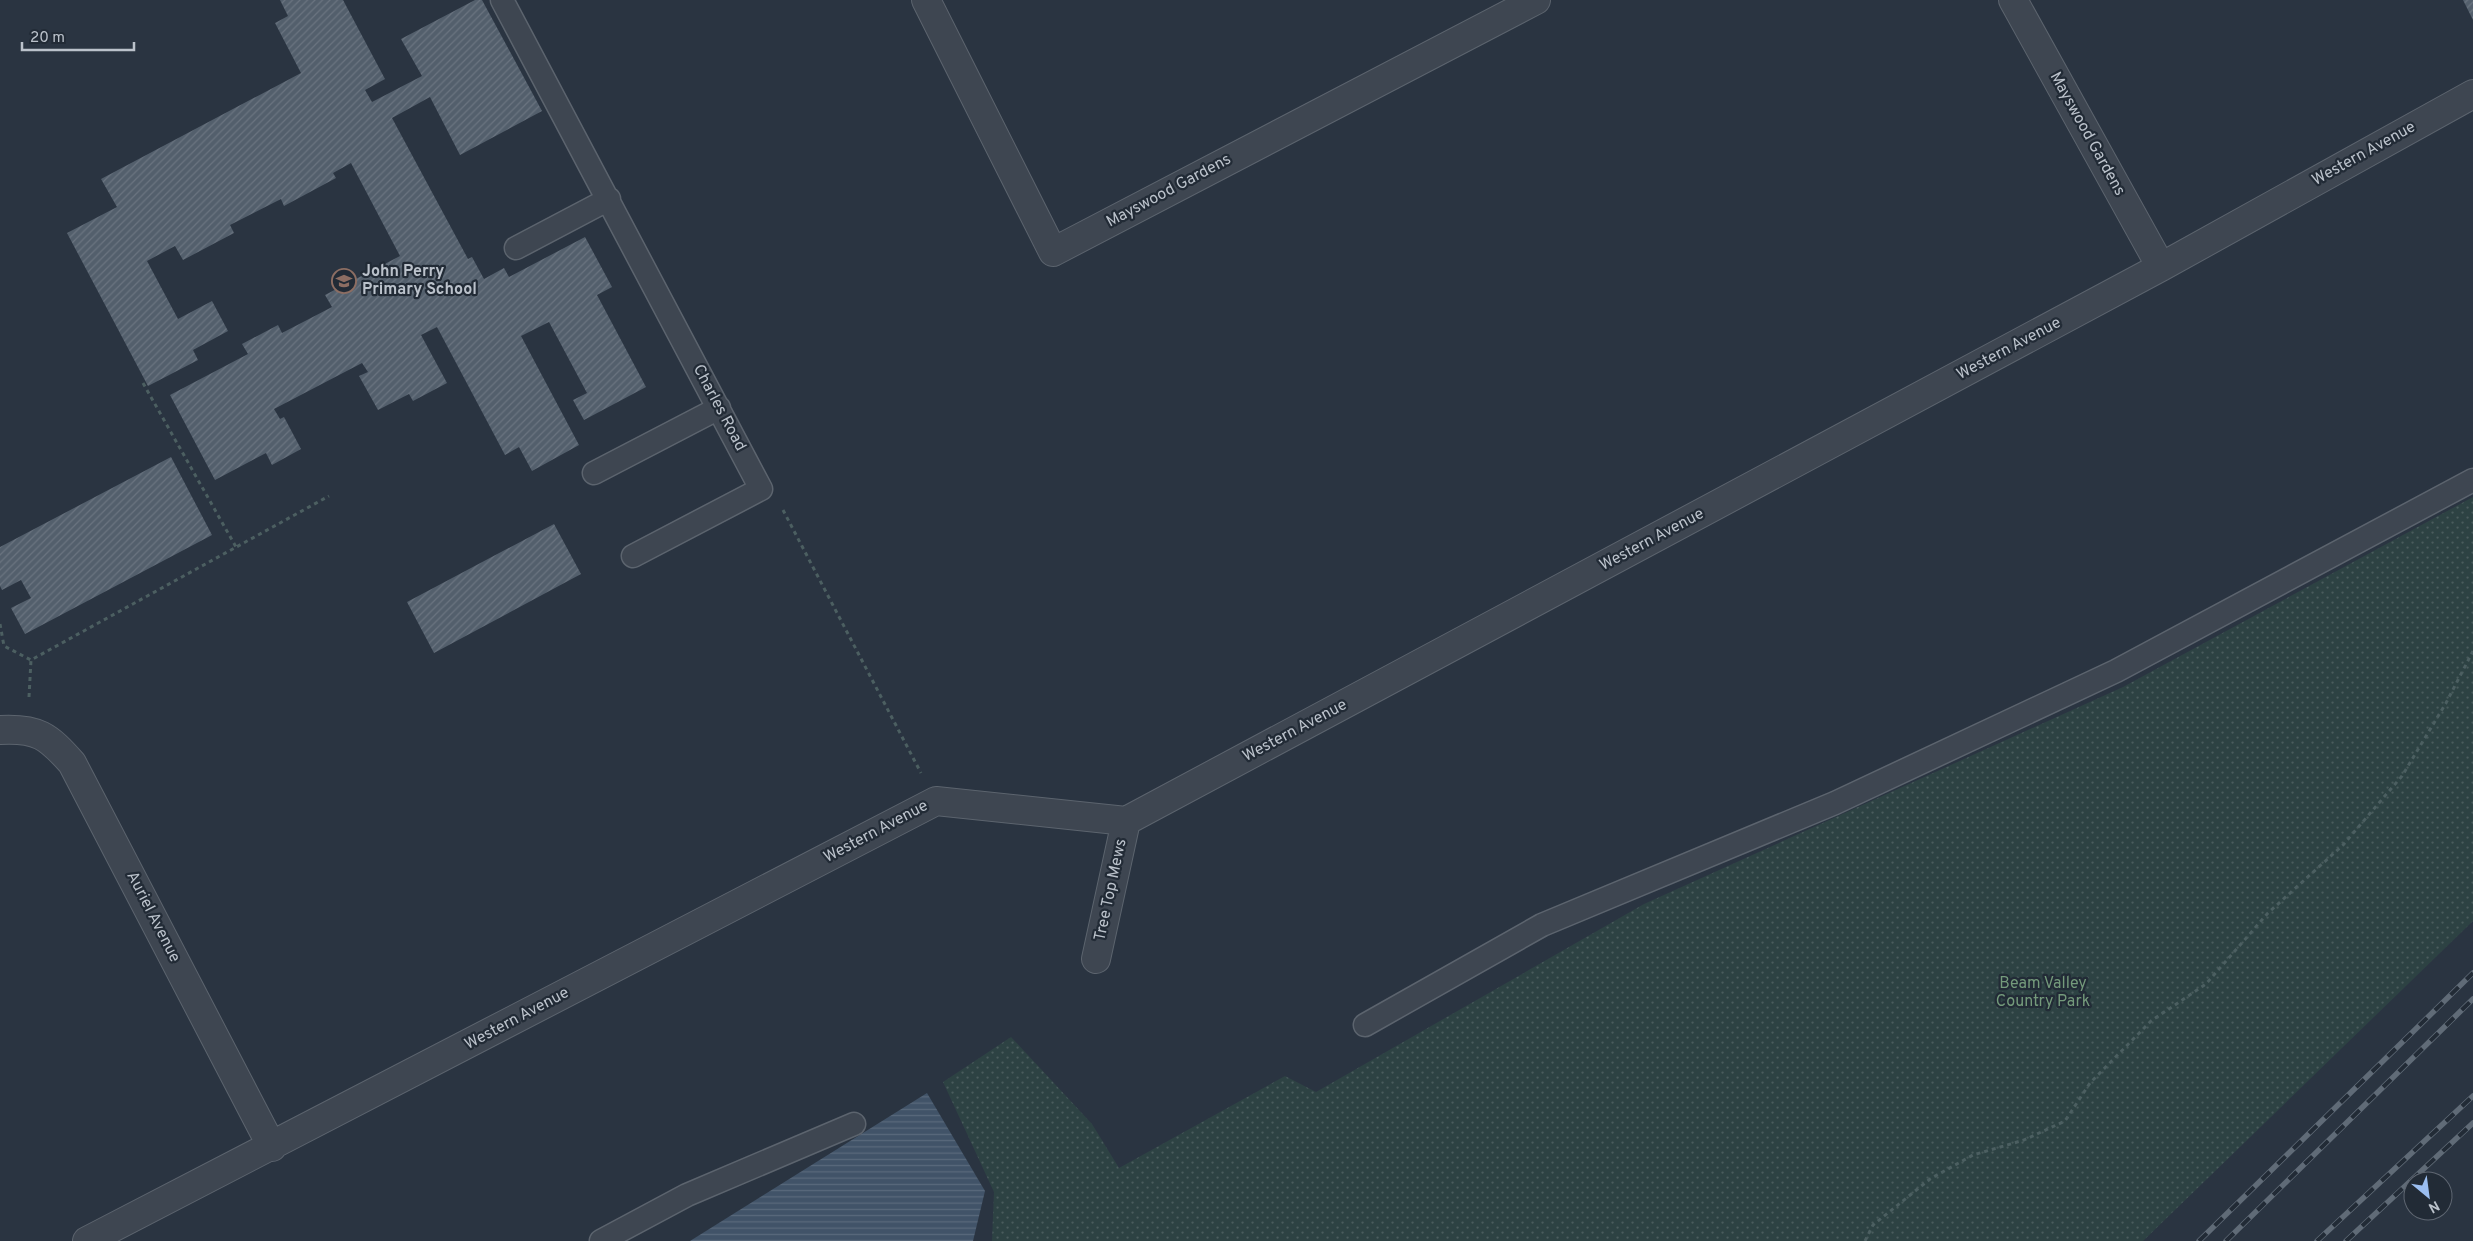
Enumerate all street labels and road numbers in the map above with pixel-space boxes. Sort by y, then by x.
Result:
street label: Mayswood Gardens [2045,69,2129,199]
street label: Western Avenue [2309,117,2419,191]
street label: Mayswood Gardens [1103,150,1235,232]
street label: Western Avenue [1953,313,2065,385]
street label: Charles Road [688,361,750,455]
street label: Western Avenue [1596,504,1708,576]
street label: Western Avenue [1239,695,1351,767]
street label: Western Avenue [820,796,932,868]
street label: Tree Top Mews [1090,837,1132,943]
street label: Auriel Avenue [121,868,185,966]
street label: Western Avenue [461,983,573,1055]

